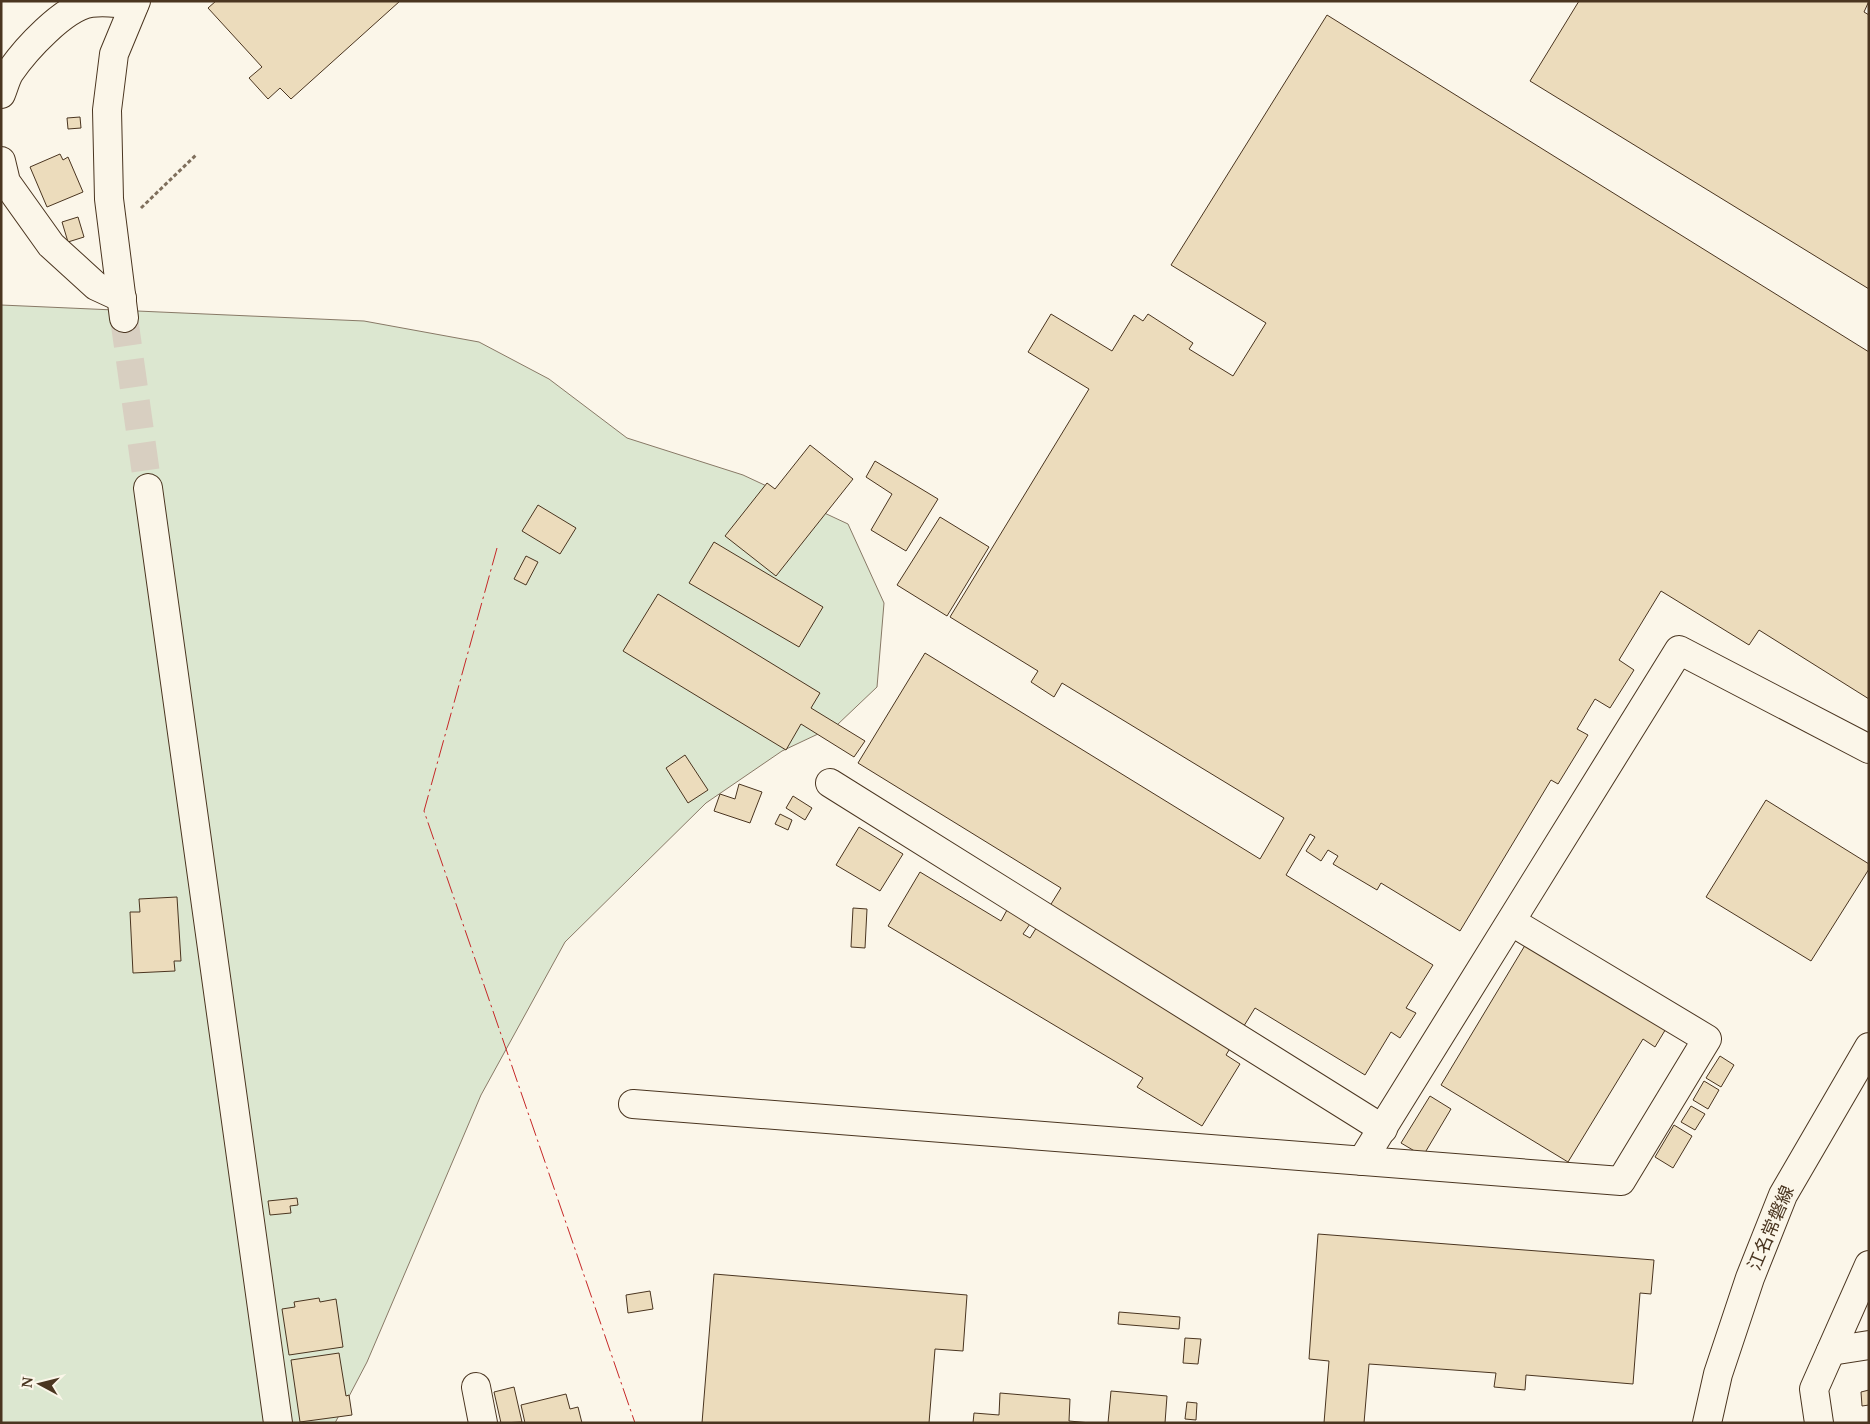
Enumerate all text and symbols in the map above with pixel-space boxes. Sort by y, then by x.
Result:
street label: 江名常磐線 [1741,1181,1799,1274]
north arrow [15,1359,65,1409]
text: N [16,1376,37,1389]

